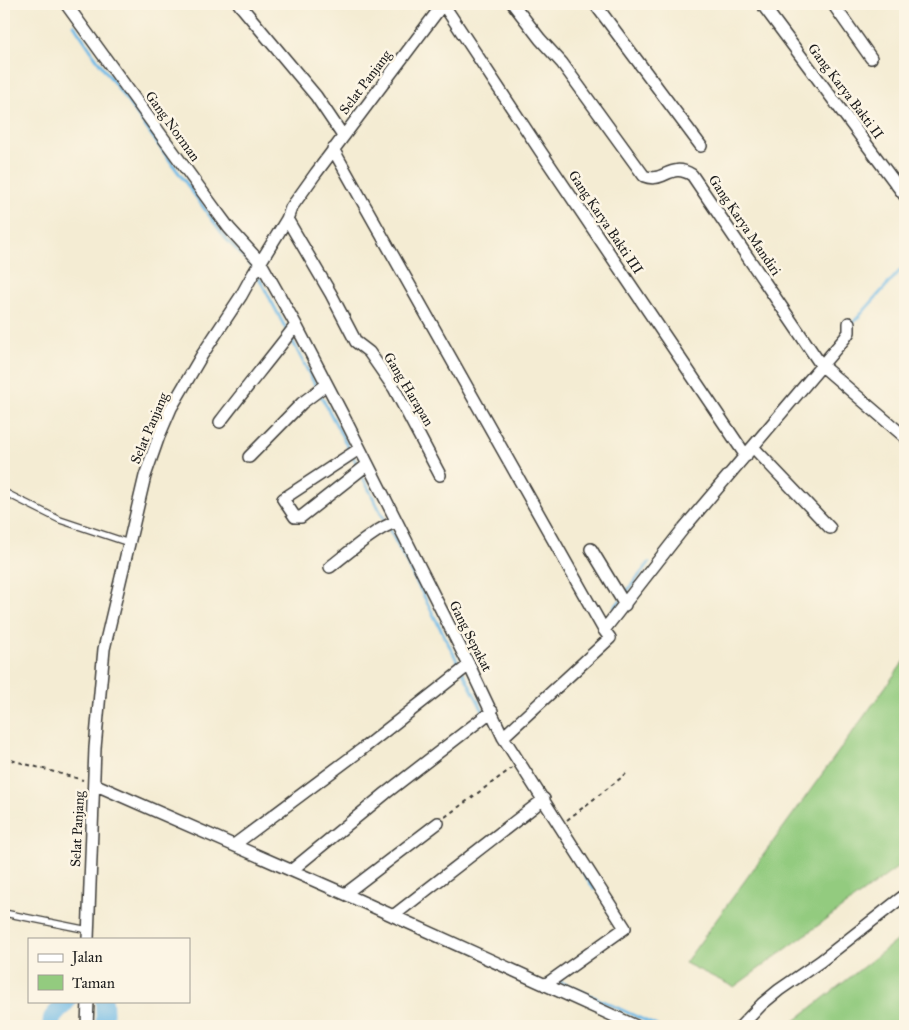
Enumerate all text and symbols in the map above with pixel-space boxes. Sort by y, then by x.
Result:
street label: Gang Karya Bakti II [804,40,887,142]
street label: Selat Panjang [336,46,395,118]
street label: Gang Norman [141,88,204,165]
street label: Gang Karya Bakti III [565,167,647,277]
street label: Gang Karya Mandiri [705,172,785,279]
street label: Gang Harapan [380,349,437,430]
street label: Selat Panjang [127,389,172,467]
street label: Gang Sepakat [445,598,496,675]
street label: Selat Panjang [67,790,88,868]
legend [28,938,190,1002]
text: Jalan [70,948,103,967]
text: Taman [72,974,115,992]

